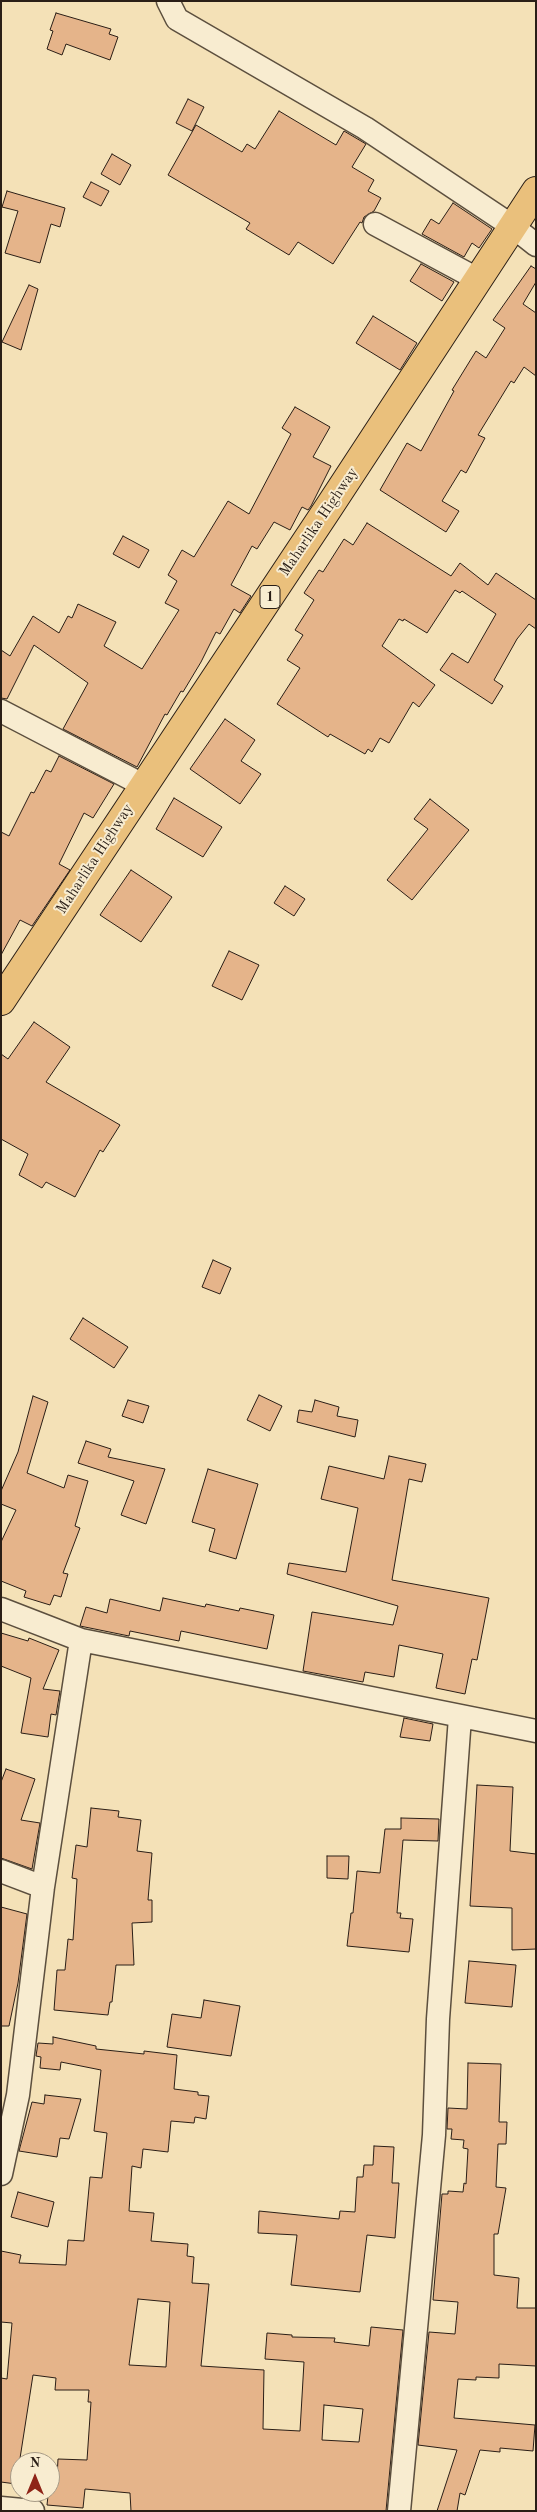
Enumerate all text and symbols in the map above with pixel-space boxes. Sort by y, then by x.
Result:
street label: Maharlika Highway [276,464,362,580]
road number: 1 [260,586,280,608]
street label: Maharlika Highway [53,801,137,917]
north arrow [10,2452,60,2502]
text: N [30,2456,40,2470]

